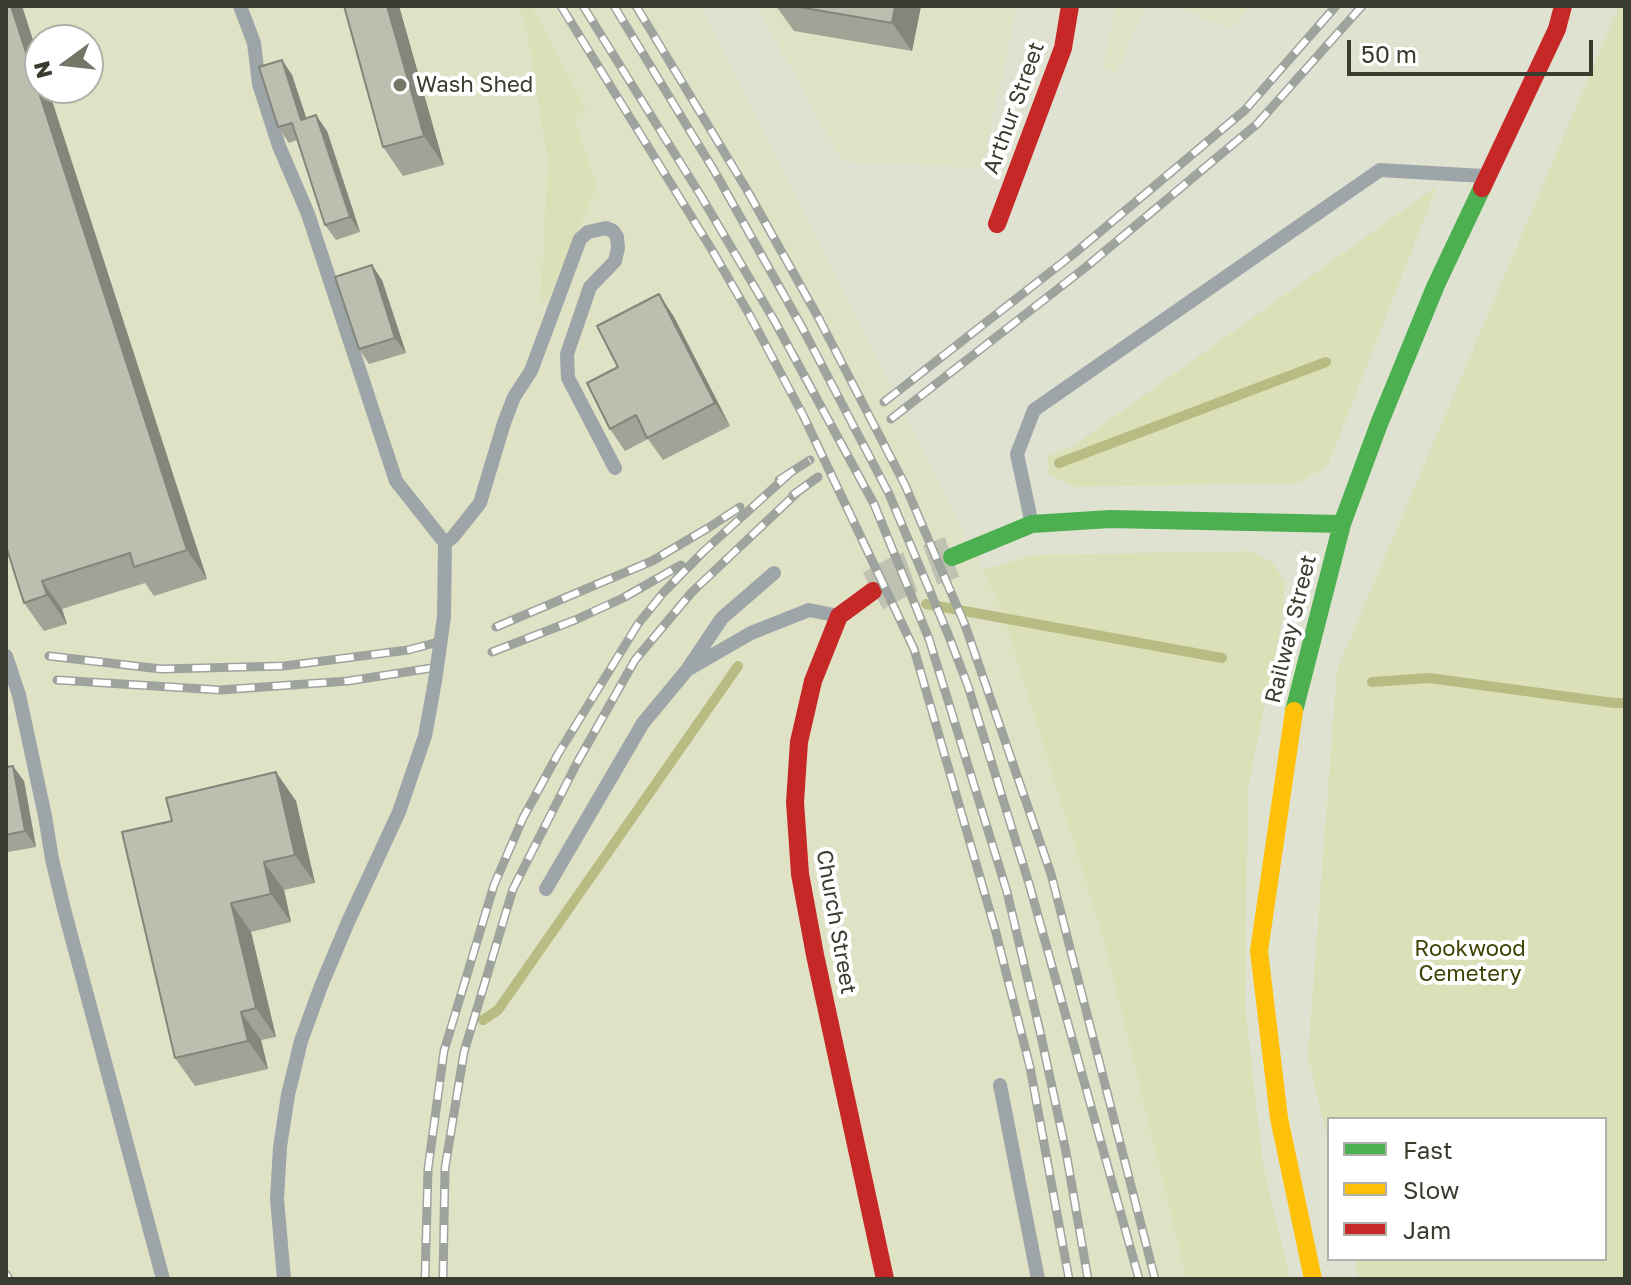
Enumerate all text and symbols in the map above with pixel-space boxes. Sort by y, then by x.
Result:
north arrow [24,24,104,104]
scale bar [1351,24,1597,74]
street label: Arthur Street [978,38,1050,178]
text: 50 m [1361,39,1417,68]
text: N [27,58,57,81]
place label: Wash Shed [416,72,533,98]
marker: Wash Shed [391,76,409,94]
street label: Railway Street [1260,552,1322,706]
street label: Church Street [810,848,862,996]
park label: Rookwood Cemetery [1414,936,1526,988]
legend [1327,1117,1607,1261]
text: Fast [1403,1135,1453,1164]
text: Slow [1403,1175,1459,1204]
text: Jam [1403,1215,1451,1244]

